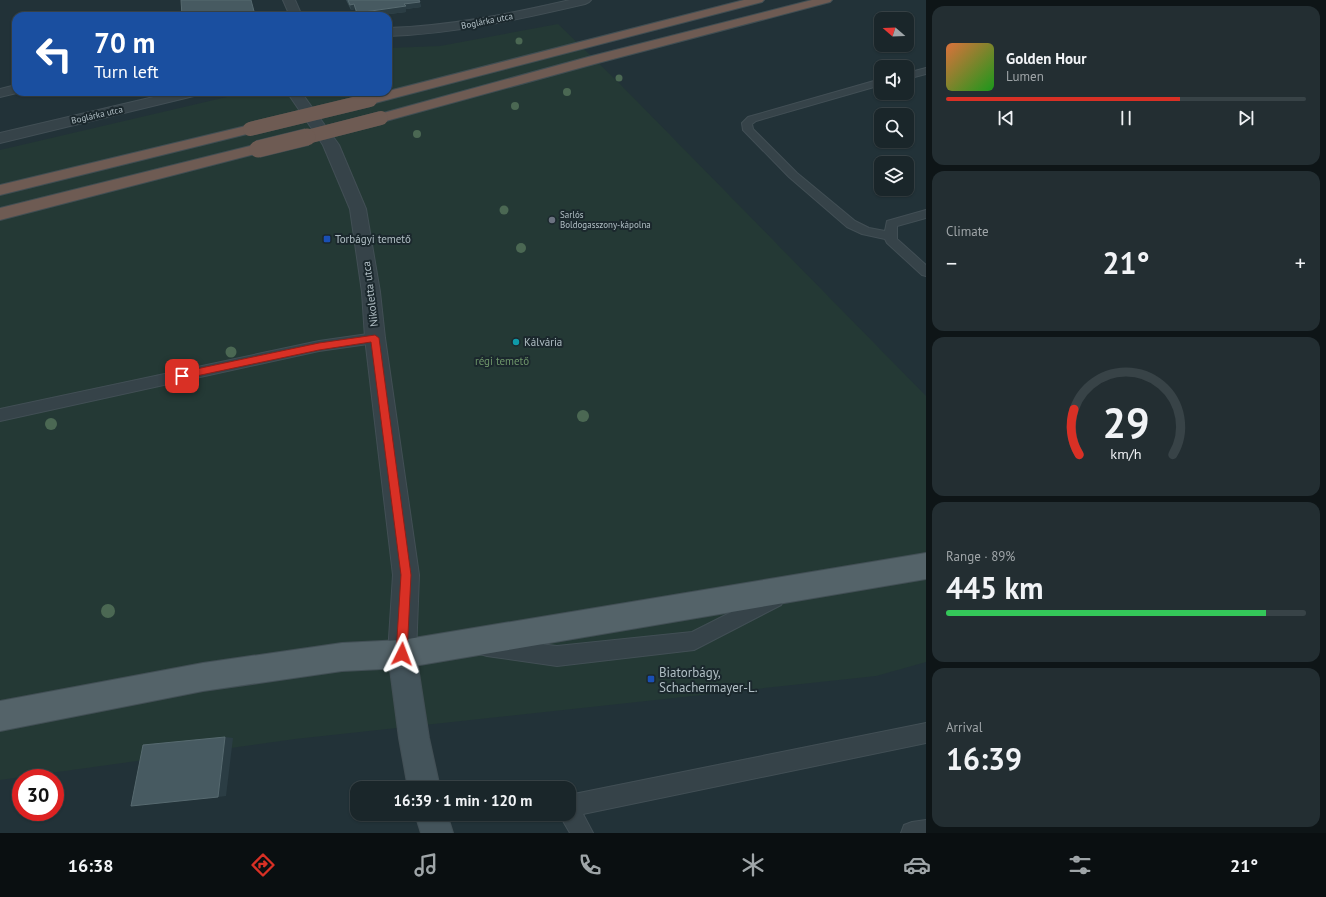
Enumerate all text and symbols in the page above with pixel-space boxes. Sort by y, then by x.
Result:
street label: Boglárka utca [460,10,514,31]
north arrow [874,12,914,52]
map controls [874,12,914,196]
text: 70 m [94,24,155,61]
icon: left [28,28,80,80]
text: Golden Hour [1006,49,1086,68]
text: Turn left [94,60,159,83]
button: sound [874,60,914,100]
text: Lumen [1006,68,1044,85]
street label: Boglárka utca [70,103,124,126]
icon: previous [995,107,1017,129]
icon: pause [1115,107,1137,129]
icon: next [1235,107,1257,129]
button: search [874,108,914,148]
button: layers [874,156,914,196]
place label: Sarlós Boldogasszony-kápolna [560,209,651,230]
marker: Sarlós Boldogasszony-kápolna [547,215,557,225]
text: Climate [946,223,989,240]
place label: Torbágyi temető [335,232,411,246]
marker: Torbágyi temető [322,234,332,244]
text: 21° [1102,243,1150,282]
text: − [946,249,957,277]
text: + [1295,249,1306,277]
street label: Nikoletta utca [359,260,381,328]
place label: Kálvária [524,335,562,349]
marker: Kálvária [511,337,521,347]
park label: régi temető [475,354,529,368]
pin [165,359,199,393]
icon: arrive [171,365,193,387]
text: 29 [1102,395,1150,448]
text: km/h [1110,443,1142,462]
text: Range · 89% [946,548,1015,565]
text: 445 km [946,568,1044,607]
position arrow [381,633,423,675]
place label: Biatorbágy, Schachermayer-L. [659,664,758,696]
marker: Biatorbágy, Schachermayer-L. [646,674,656,684]
text: Arrival [946,719,982,736]
text: 16:39 [946,739,1022,778]
speed limit sign: 30 [12,769,64,821]
text: 16:39 · 1 min · 120 m [394,791,532,810]
icon: directions [249,851,277,879]
icon: music [412,851,440,879]
icon: phone [576,851,604,879]
icon: climate [739,851,767,879]
icon: car [903,851,931,879]
icon: filters [1066,851,1094,879]
text: 16:38 [68,854,113,877]
text: 21° [1230,854,1258,877]

